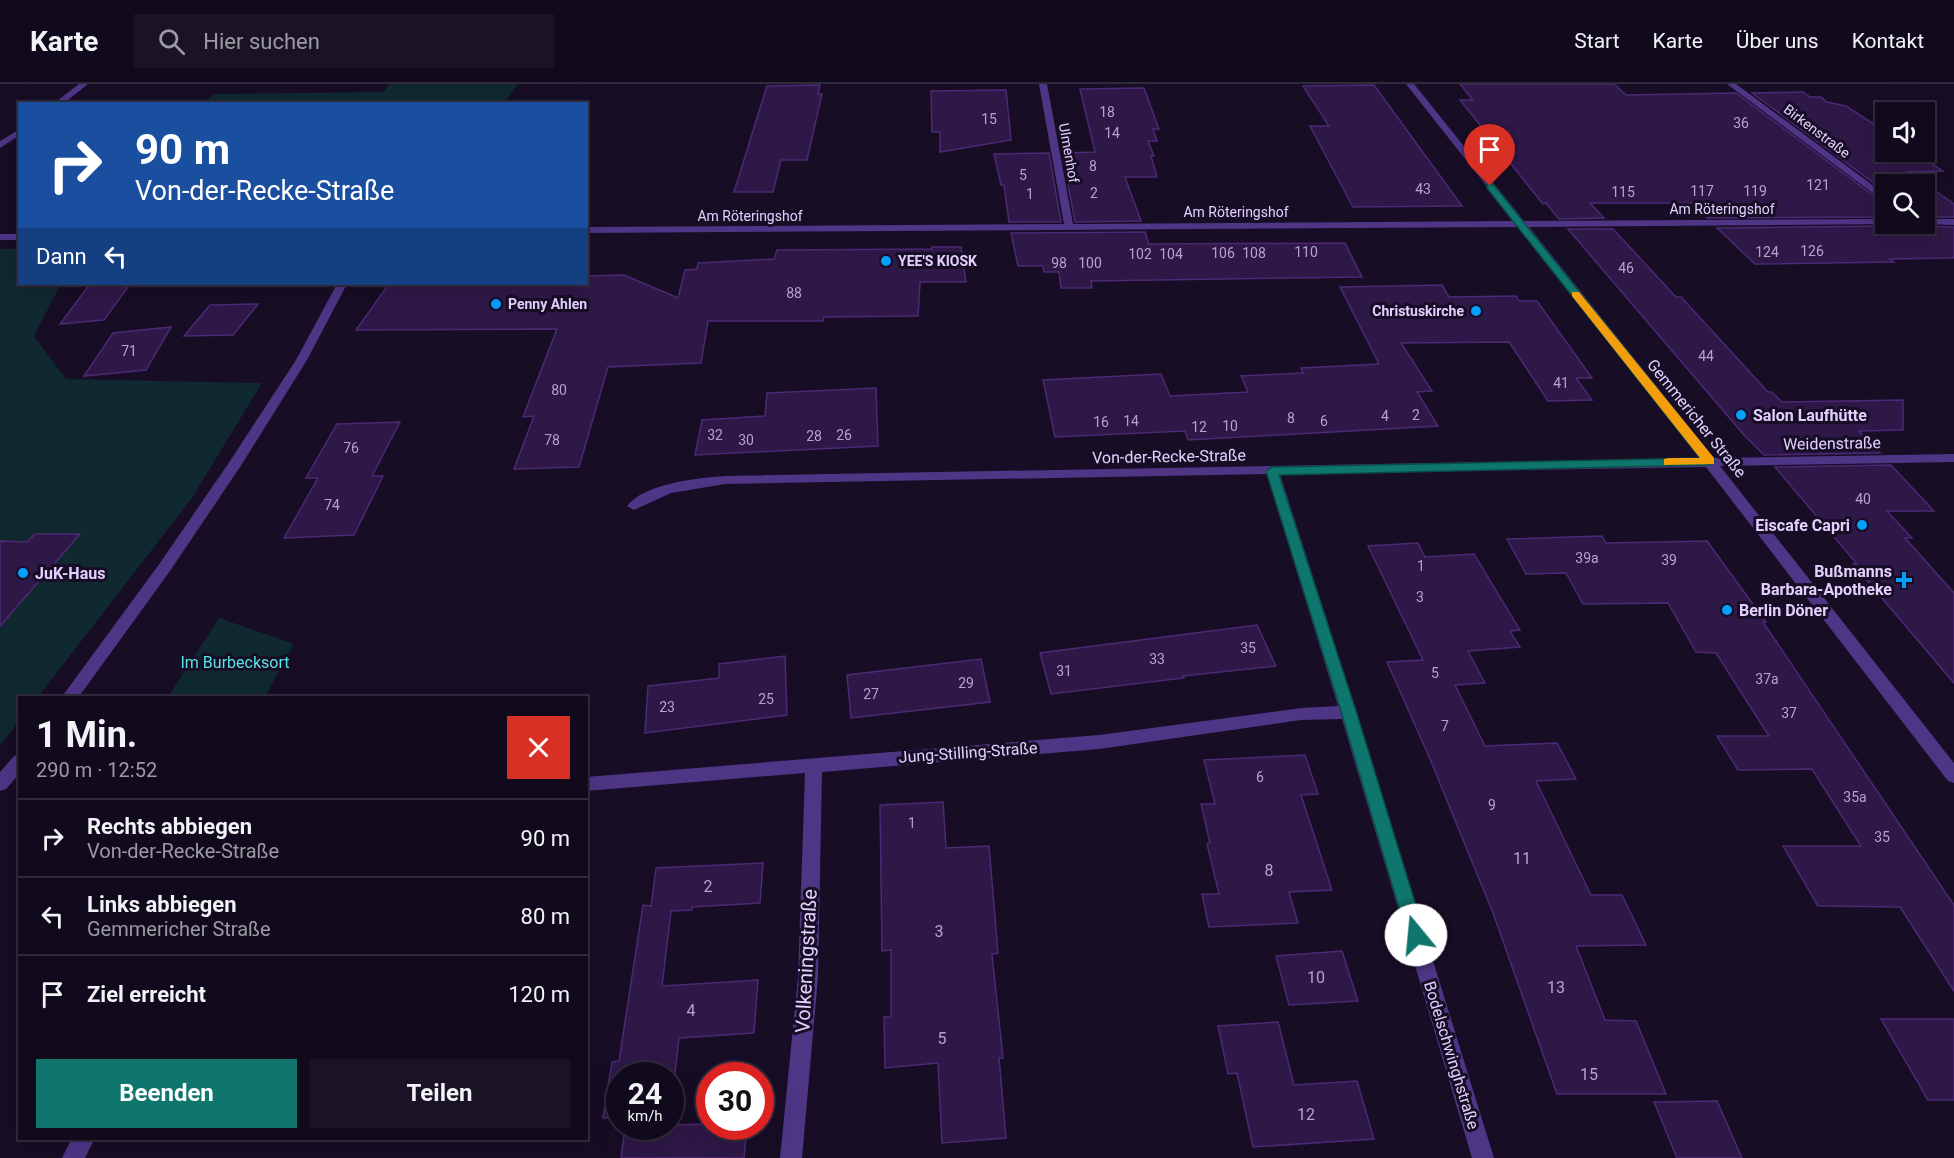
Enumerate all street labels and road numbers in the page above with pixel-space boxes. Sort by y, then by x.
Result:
street label: Birkenstraße [1781,101,1853,161]
street label: Ulmenhof [1056,122,1082,184]
street label: Am Röteringshof [1669,201,1775,217]
street label: Am Röteringshof [1183,204,1289,220]
street label: Am Röteringshof [697,208,803,224]
street label: Gemmericher Straße [1643,355,1750,481]
street label: Weidenstraße [1783,433,1881,454]
street label: Von-der-Recke-Straße [1092,446,1246,467]
street label: Jung-Stilling-Straße [898,738,1038,767]
street label: Volkeningstraße [790,889,822,1033]
street label: Bodelschwinghstraße [1420,979,1483,1131]

